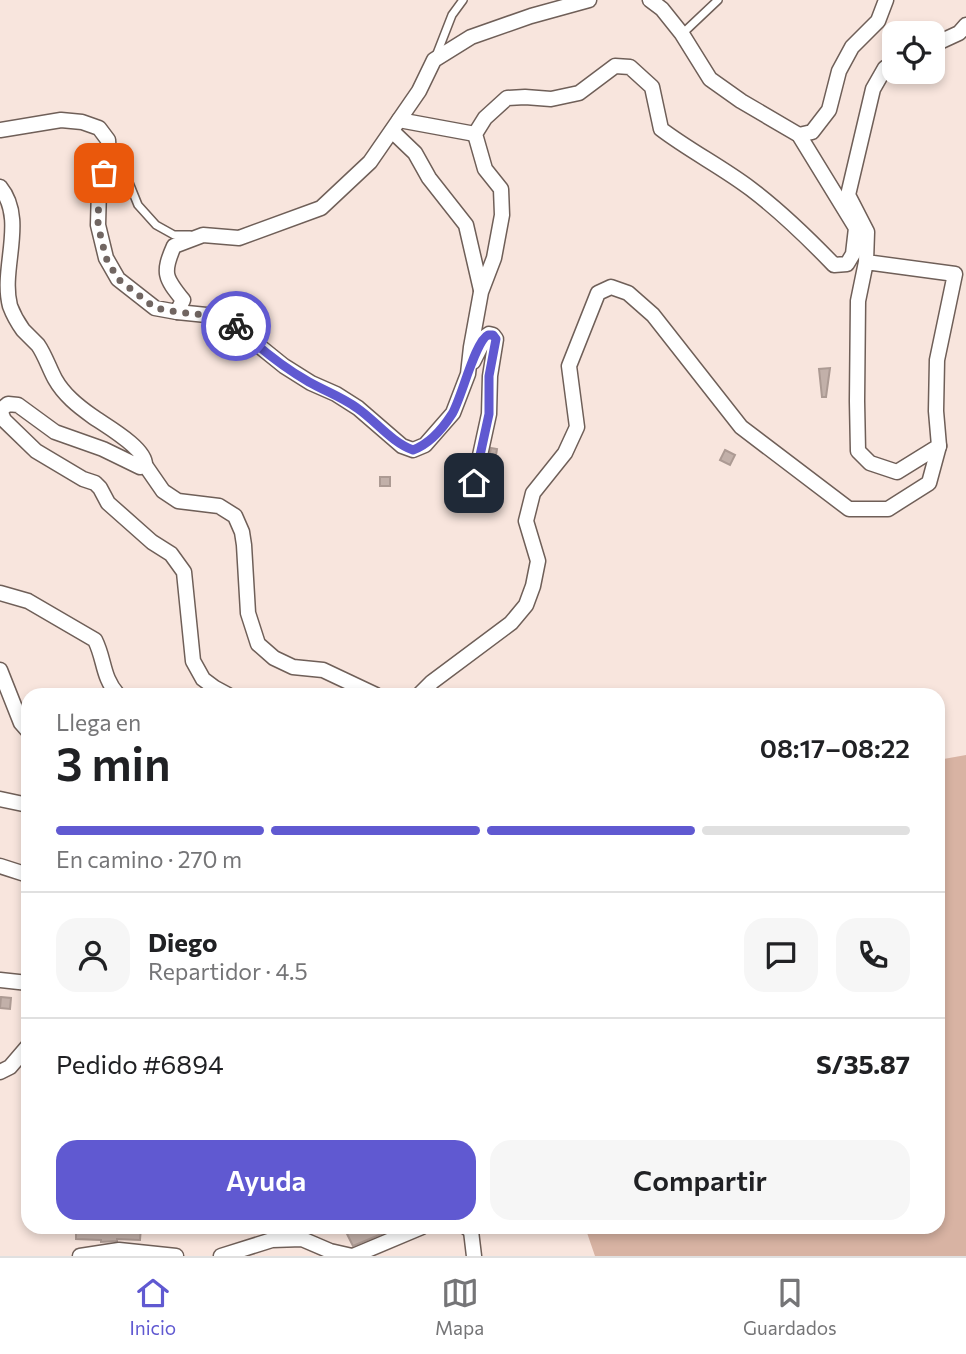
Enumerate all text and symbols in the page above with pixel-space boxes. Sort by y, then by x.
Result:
map controls [882,21,945,84]
button: locate [882,21,945,84]
pin [74,143,134,203]
icon: bag [85,154,123,192]
courier [201,291,271,361]
icon: bike [217,307,255,345]
pin [444,453,504,513]
icon: home [455,464,493,502]
text: Llega en [56,708,141,736]
text: 08:17–08:22 [760,732,910,763]
text: 3 min [56,734,171,790]
text: En camino · 270 m [56,845,242,873]
button: person [56,918,130,992]
button: chat [744,918,818,992]
button: phone [836,918,910,992]
text: Diego [148,926,218,957]
text: Repartidor · 4.5 [148,957,308,985]
text: Pedido #6894 [56,1048,224,1079]
text: S/35.87 [816,1048,910,1079]
button: Ayuda [56,1140,476,1220]
button: Compartir [490,1140,910,1220]
tab: Inicio [129,1274,176,1339]
tab: Mapa [435,1274,484,1339]
tab: Guardados [743,1274,837,1339]

